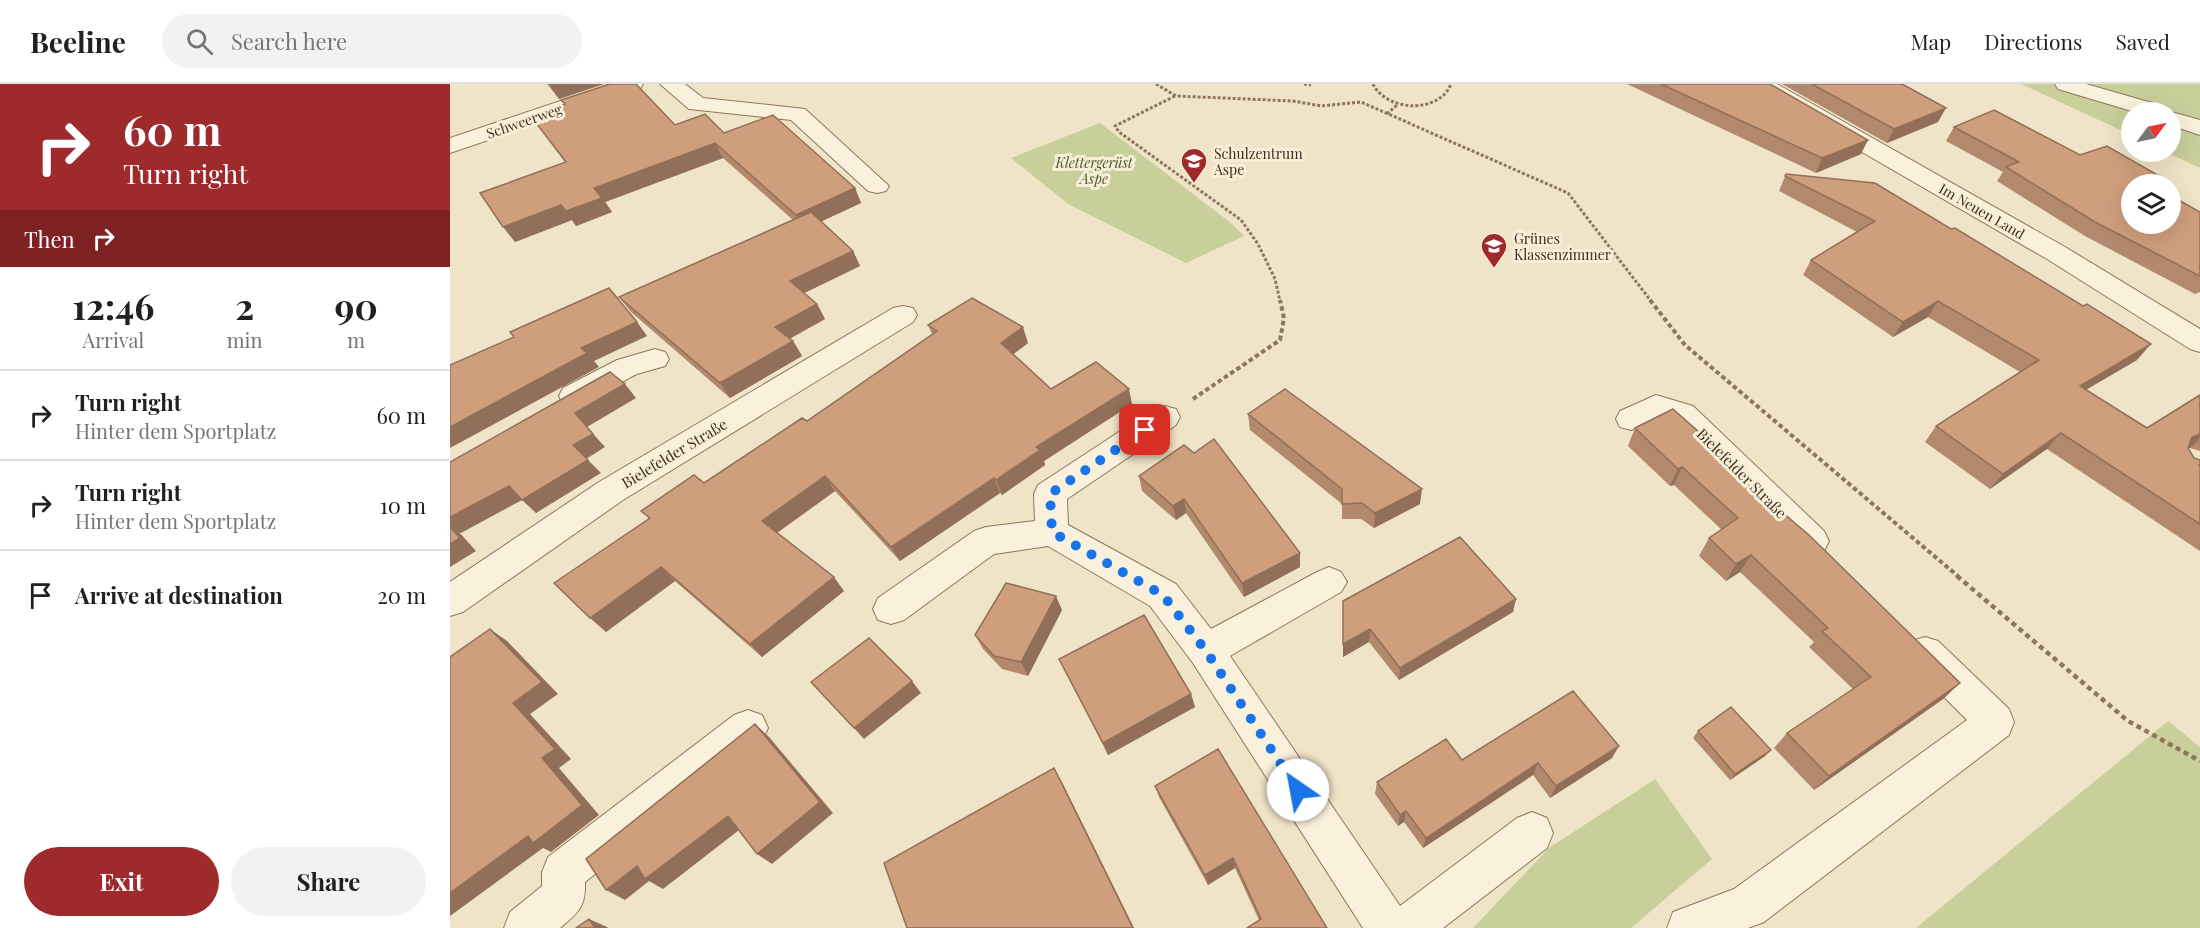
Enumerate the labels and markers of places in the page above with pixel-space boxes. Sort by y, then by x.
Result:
place label: Schulzentrum Aspe [1213,144,1303,179]
school or university icon: Schulzentrum Aspe [1179,146,1209,184]
place label: Grünes Klassenzimmer [1514,229,1612,264]
school or university icon: Grünes Klassenzimmer [1479,231,1509,269]
pin [1119,404,1170,455]

